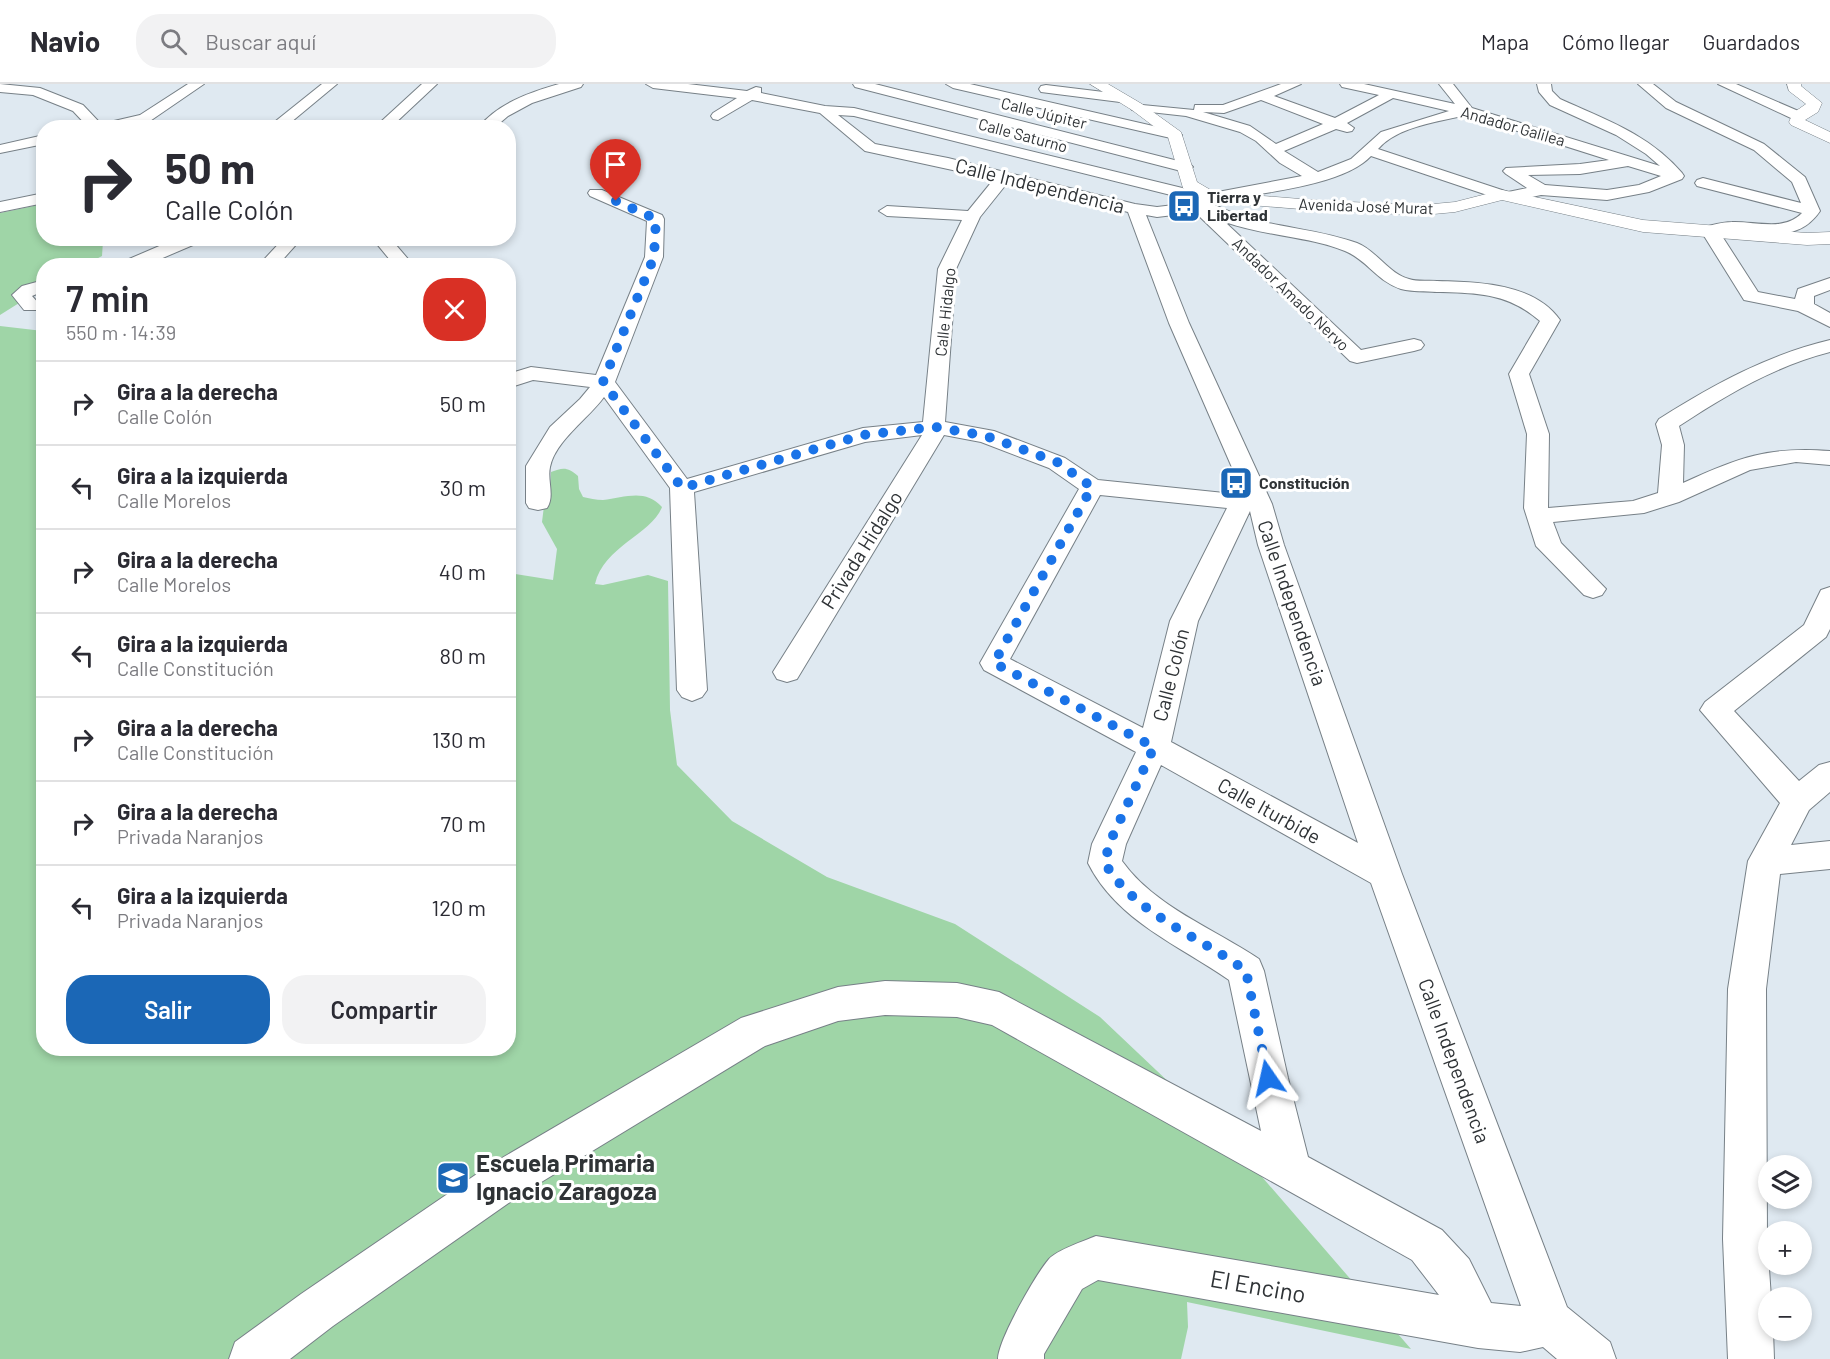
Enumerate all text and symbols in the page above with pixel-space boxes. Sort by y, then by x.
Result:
search box [136,14,556,68]
text: Navio [30,24,100,58]
icon: search [157,25,190,58]
text: Buscar aquí [205,28,316,54]
text: Mapa [1481,29,1529,54]
text: Cómo llegar [1562,29,1669,54]
text: Guardados [1702,29,1800,54]
street label: Calle Júpiter [999,93,1089,132]
street label: Andador Galilea [1459,102,1567,149]
street label: Calle Saturno [976,113,1070,156]
pin [590,139,641,201]
text: 50 m [165,142,255,192]
icon: right [66,144,144,222]
icon: arrive [599,148,632,181]
street label: Calle Independencia [953,152,1127,218]
place label: Tierra y Libertad [1207,187,1268,224]
bus stop icon: Tierra y Libertad [1166,188,1202,224]
text: Calle Colón [165,193,294,225]
street label: Avenida José Murat [1298,194,1434,217]
street label: Andador Amado Nervo [1229,233,1354,354]
street label: Calle Hidalgo [930,267,959,357]
text: 7 min [66,276,149,319]
button: close [423,278,486,341]
text: 550 m · 14:39 [66,320,176,344]
text: Gira a la derecha [117,378,278,404]
icon: right [66,387,99,420]
text: 50 m [440,390,486,416]
text: Calle Colón [117,404,212,428]
text: Gira a la izquierda [117,462,288,488]
bus stop icon: Constitución [1218,465,1254,501]
icon: left [66,471,99,504]
place label: Constitución [1259,473,1350,492]
text: 30 m [440,474,486,500]
street label: Privada Hidalgo [815,486,907,613]
text: Calle Morelos [117,488,231,512]
street label: Calle Independencia [1253,517,1333,689]
text: Gira a la derecha [117,546,278,572]
icon: right [66,555,99,588]
text: 40 m [439,558,486,584]
text: Calle Morelos [117,572,231,596]
street label: Calle Colón [1147,626,1193,724]
text: Gira a la izquierda [117,630,288,656]
icon: left [66,639,99,672]
text: 80 m [440,642,486,668]
text: Calle Constitución [117,656,274,680]
text: Gira a la derecha [117,714,278,740]
icon: right [66,723,99,756]
text: 130 m [432,726,486,752]
text: Calle Constitución [117,740,274,764]
street label: Calle Iturbide [1214,772,1325,848]
text: Gira a la derecha [117,798,278,824]
icon: right [66,807,99,840]
text: 70 m [441,810,486,836]
text: Privada Naranjos [117,824,263,848]
text: Gira a la izquierda [117,882,288,908]
icon: left [66,891,99,924]
text: 120 m [431,894,486,920]
text: Privada Naranjos [117,908,263,932]
button: Salir [66,975,270,1044]
button: Compartir [282,975,486,1044]
street label: Calle Independencia [1414,975,1496,1146]
position arrow [1236,1046,1300,1110]
place label: Escuela Primaria Ignacio Zaragoza [476,1148,657,1205]
map controls [1758,1155,1812,1341]
button: layers [1758,1155,1812,1209]
school or university icon: Escuela Primaria Ignacio Zaragoza [435,1160,471,1196]
button: + [1758,1221,1812,1275]
street label: El Encino [1208,1263,1308,1308]
button: − [1758,1287,1812,1341]

